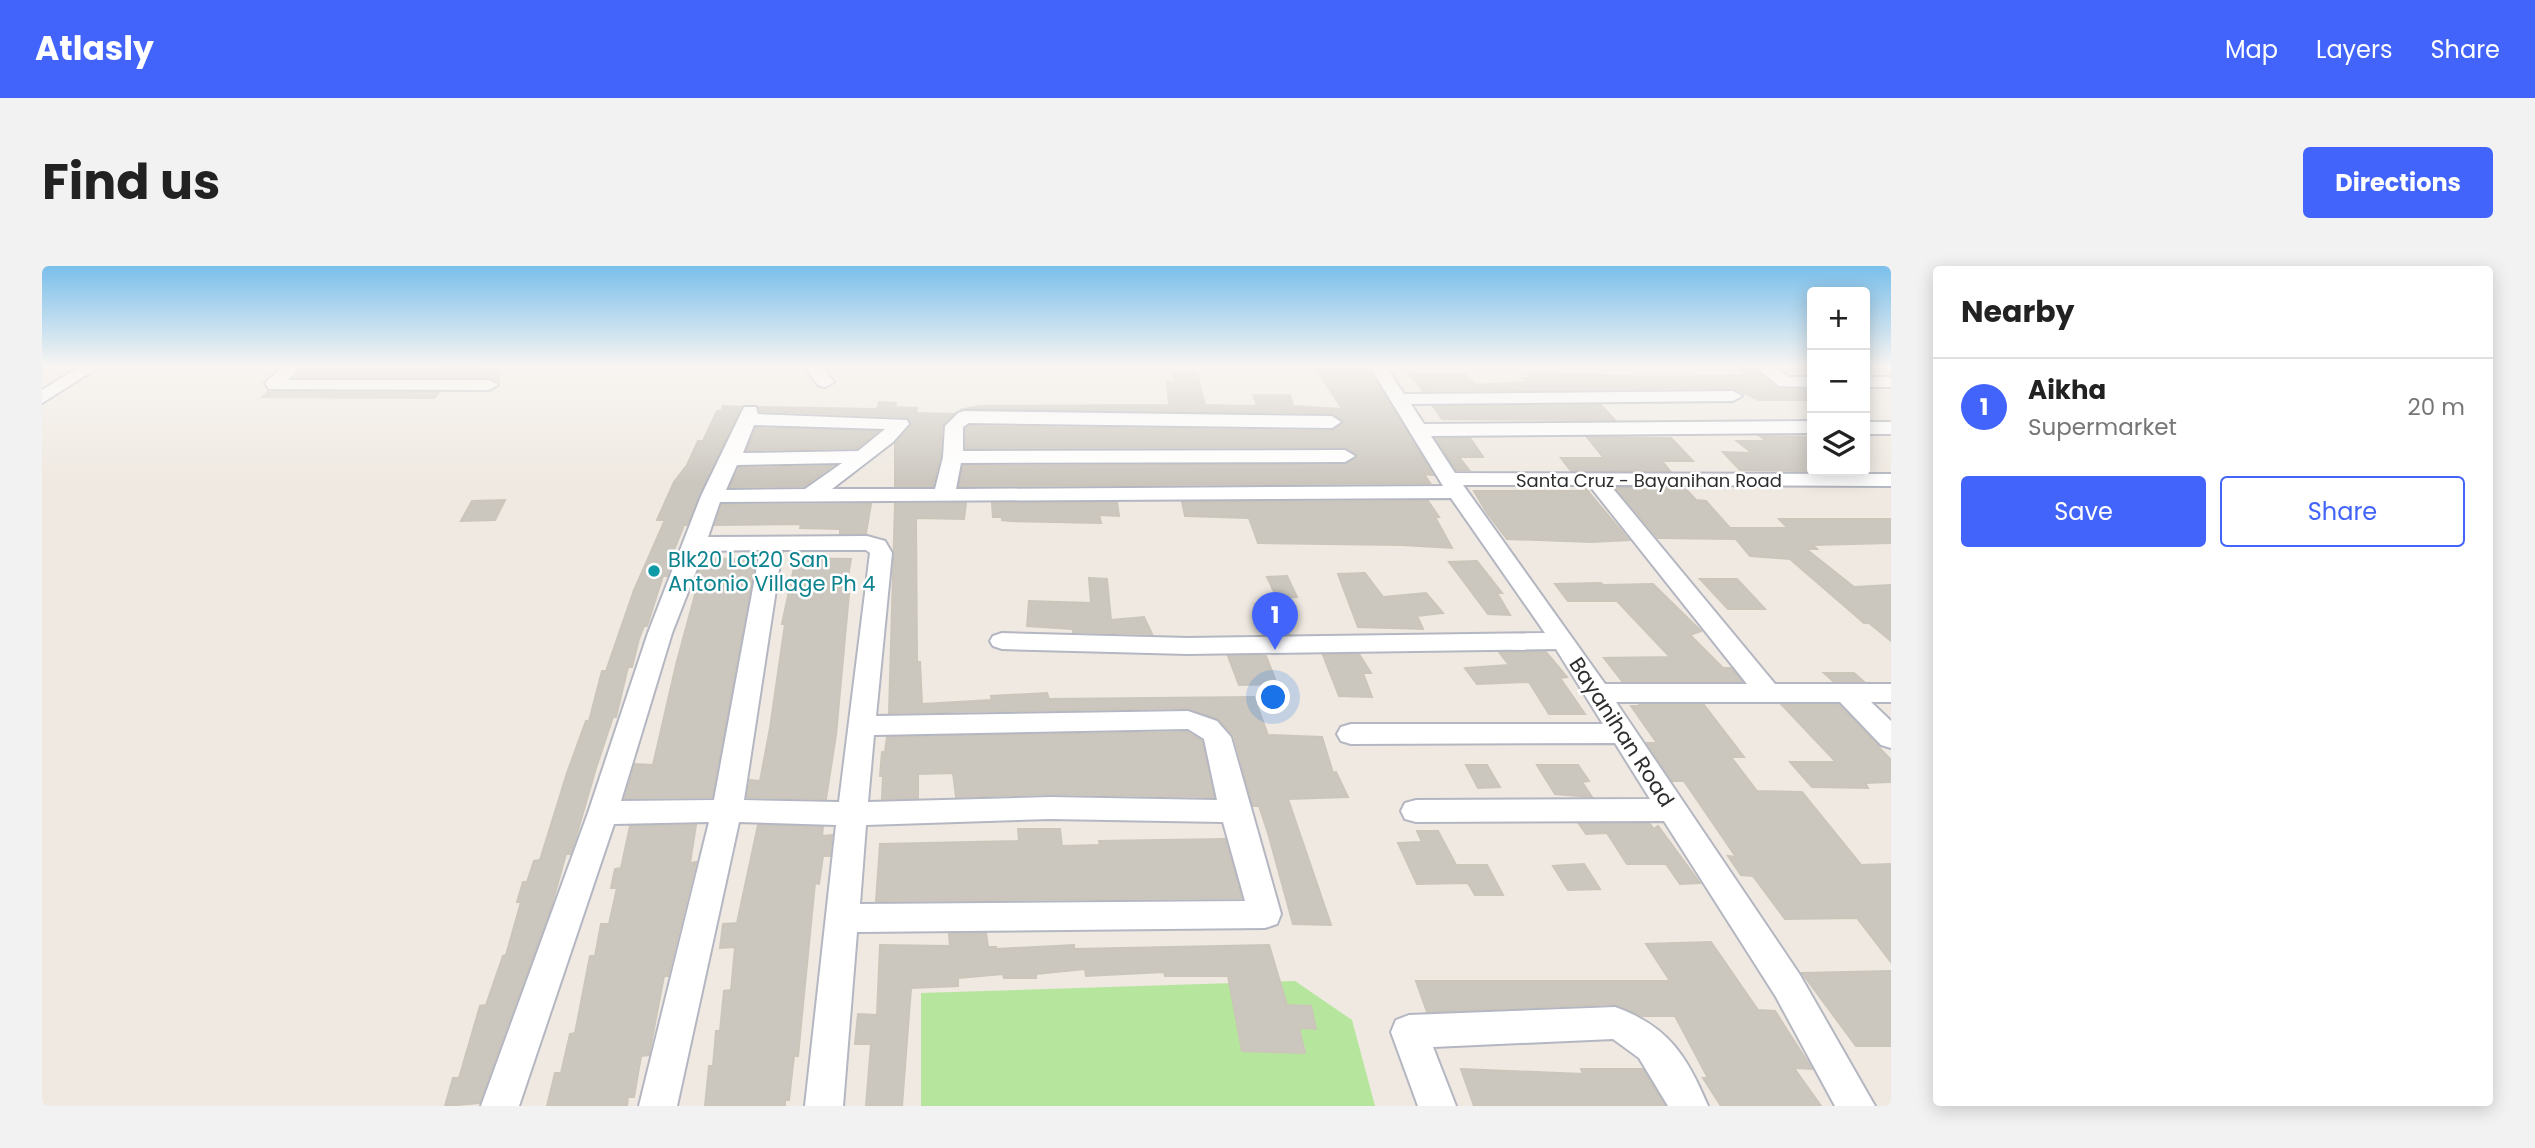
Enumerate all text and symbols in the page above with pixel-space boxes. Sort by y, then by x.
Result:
text: Atlasly [35,25,154,72]
text: Map [2225,33,2278,66]
text: Layers [2316,33,2392,66]
text: Share [2430,33,2500,66]
button: Directions [2303,147,2493,218]
text: Find us [42,148,220,216]
map controls [1807,287,1870,476]
button: + [1807,287,1870,350]
text: Nearby [1961,290,2075,333]
button: − [1807,350,1870,413]
text: Aikha [2028,372,2106,408]
text: 1 [1980,391,1988,423]
text: 20 m [2407,391,2465,423]
text: Supermarket [2028,411,2177,443]
button: layers [1807,413,1870,476]
street label: Santa Cruz - Bayanihan Road [1516,468,1782,493]
button: Save [1961,476,2206,547]
button: Share [2220,476,2465,547]
place label: Blk20 Lot20 San Antonio Village Ph 4 [668,545,875,598]
marker: Blk20 Lot20 San Antonio Village Ph 4 [646,563,662,579]
pin: 1 [1252,592,1298,650]
street label: Bayanihan Road [1563,652,1681,812]
your location [1256,680,1290,714]

